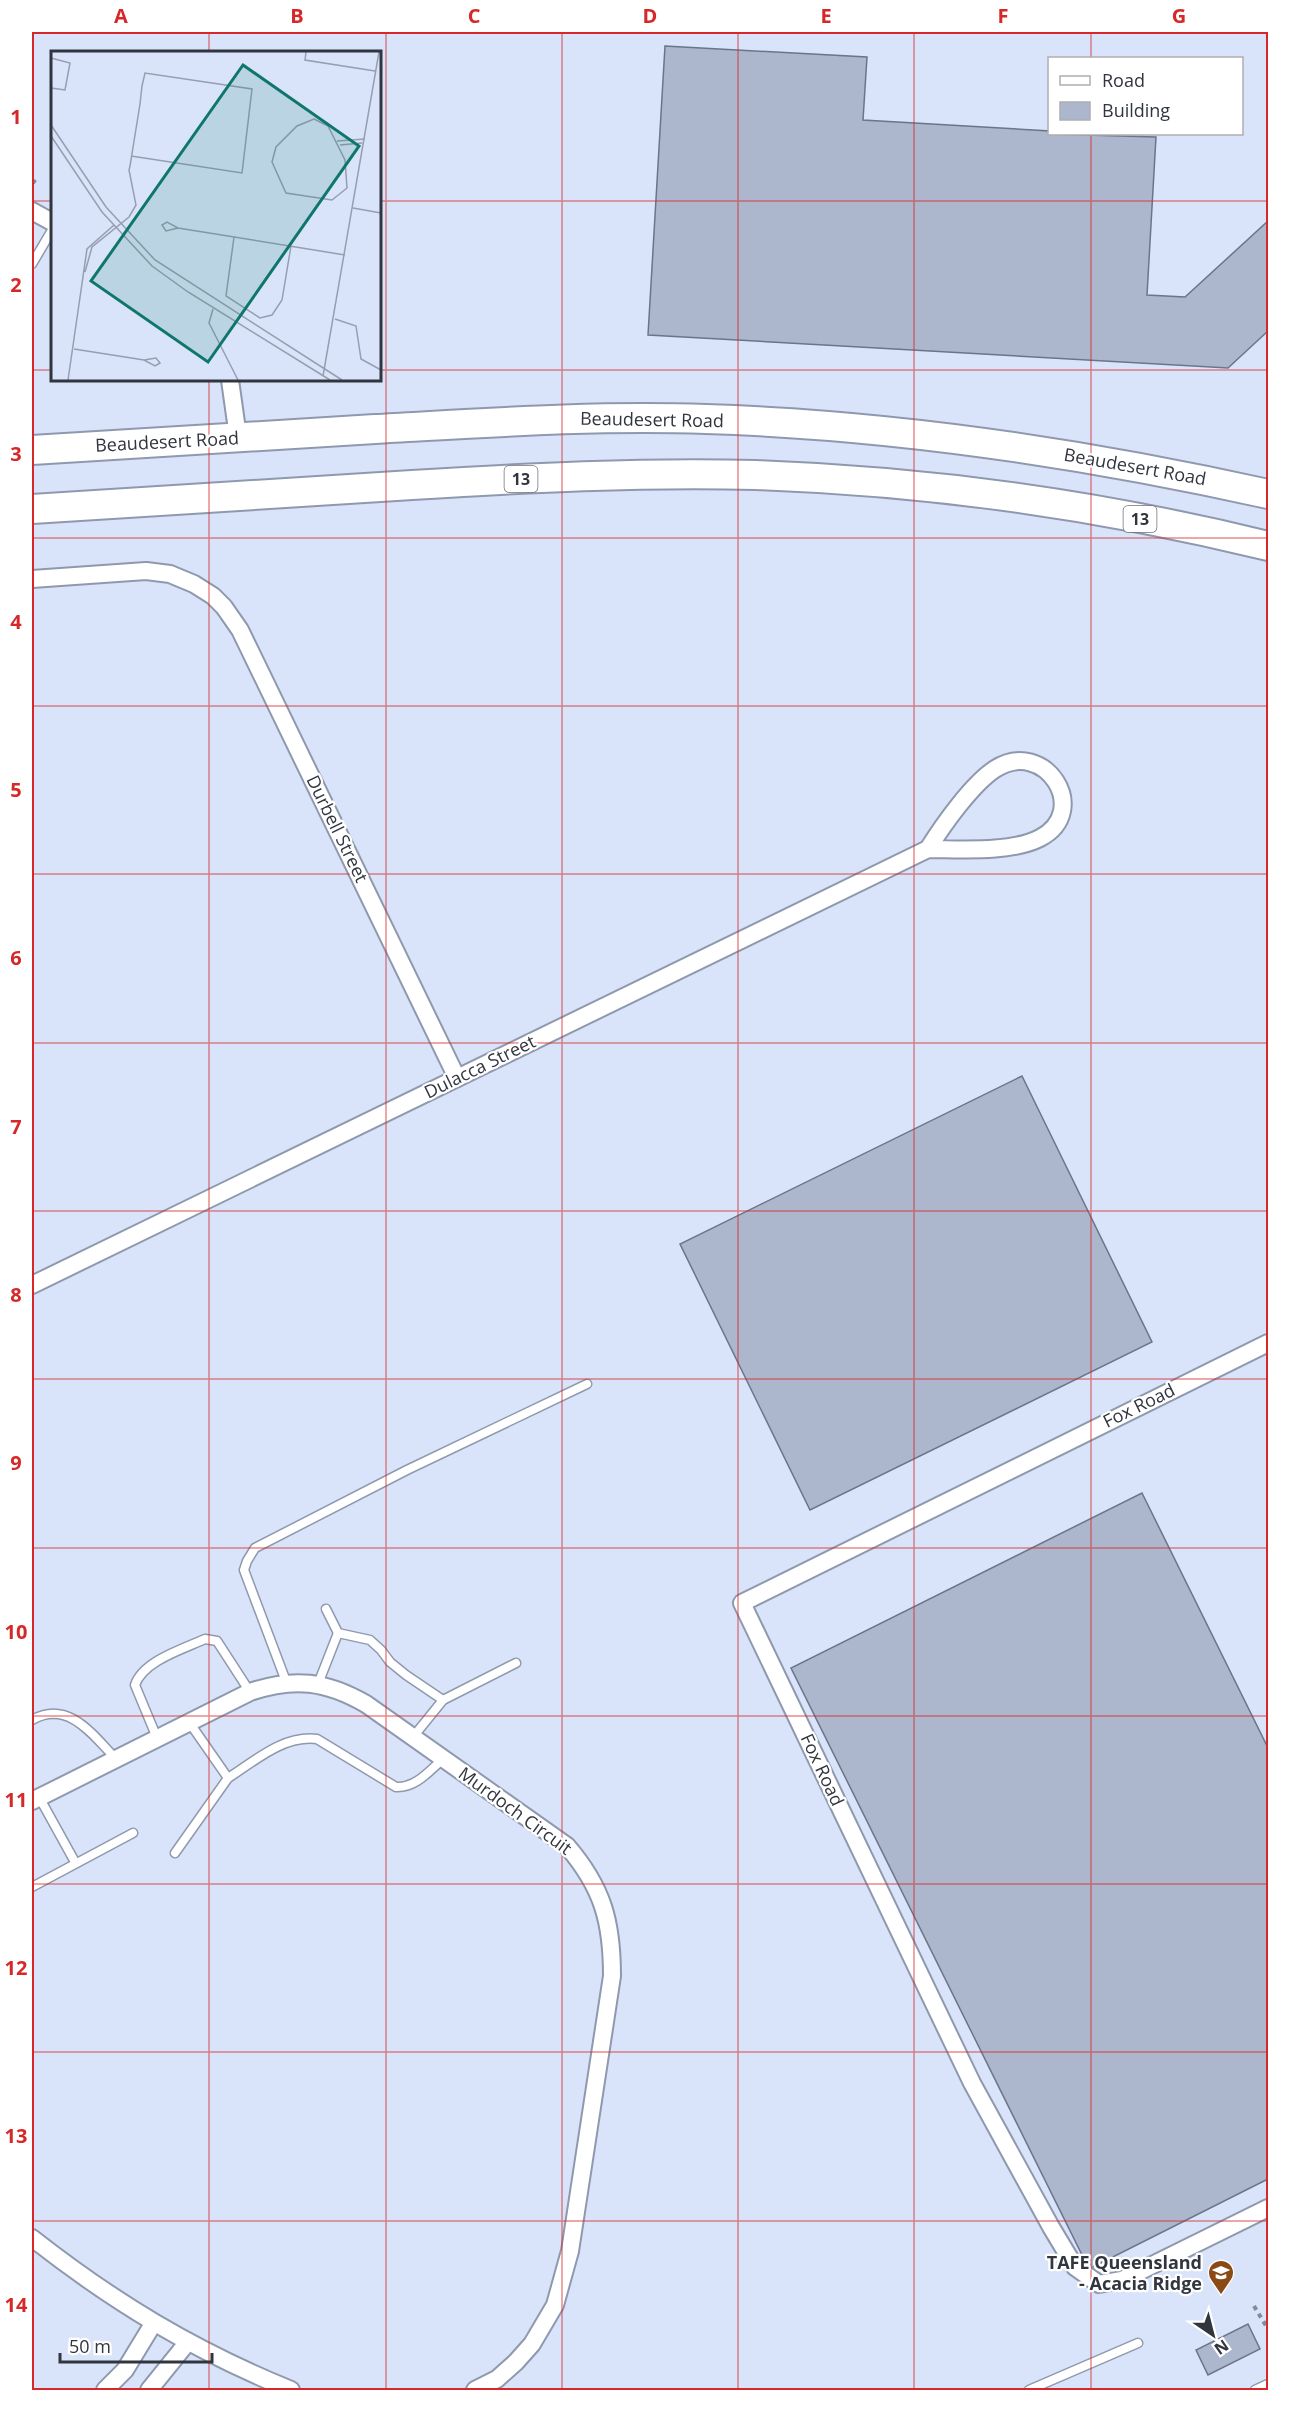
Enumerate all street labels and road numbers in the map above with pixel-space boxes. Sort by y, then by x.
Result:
street label: Beaudesert Road [580,406,724,432]
street label: Beaudesert Road [94,425,239,457]
street label: Beaudesert Road [1062,442,1208,490]
road number: 13 [504,466,538,492]
road number: 13 [1124,506,1156,532]
street label: Durbell Street [302,771,374,886]
street label: Dulacca Street [420,1029,539,1103]
street label: Fox Road [1099,1377,1179,1433]
street label: Fox Road [796,1730,850,1810]
street label: Murdoch Circuit [454,1761,577,1859]

